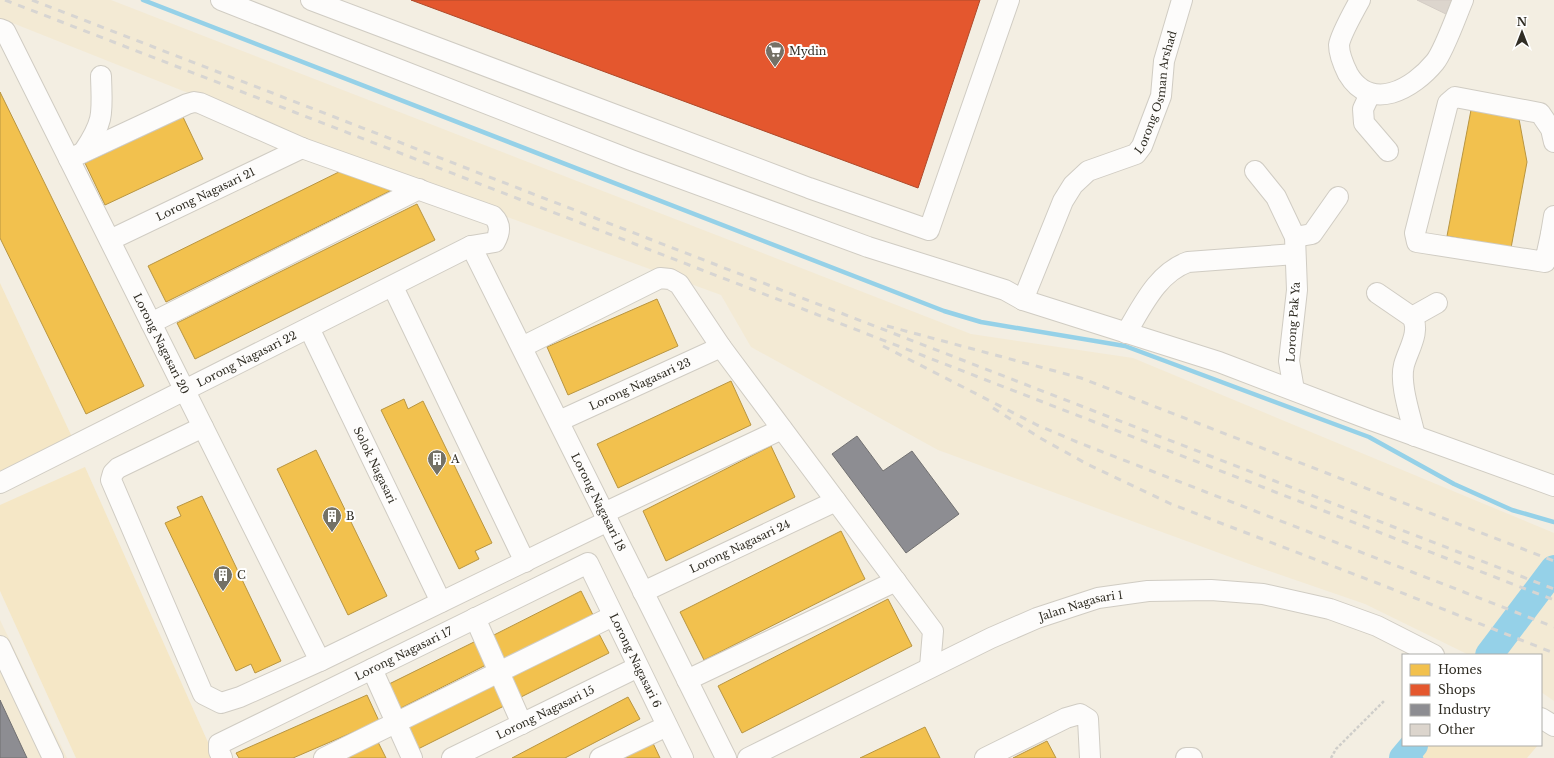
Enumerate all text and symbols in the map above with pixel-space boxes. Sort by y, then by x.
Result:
north arrow [1502,12,1542,52]
text: N [1517,15,1528,29]
street label: Lorong Osman Arshad [1131,28,1180,157]
supermarket icon: Mydin [764,40,786,68]
place label: Mydin [789,44,827,58]
street label: Lorong Nagasari 21 [154,164,257,224]
street label: Lorong Pak Ya [1283,280,1303,363]
street label: Lorong Nagasari 20 [130,291,193,397]
street label: Lorong Nagasari 22 [194,328,299,390]
street label: Lorong Nagasari 23 [587,355,693,413]
street label: Solok Nagasari [351,424,399,506]
building icon: A [426,448,448,476]
street label: Lorong Nagasari 18 [568,451,629,553]
place label: A [450,452,460,466]
building icon: B [321,505,343,533]
place label: B [346,509,354,523]
street label: Lorong Nagasari 24 [687,517,792,576]
building icon: C [212,564,234,592]
place label: C [237,568,246,582]
street label: Jalan Nagasari 1 [1035,588,1124,625]
street label: Lorong Nagasari 6 [607,611,664,710]
street label: Lorong Nagasari 17 [352,624,455,683]
legend [1402,654,1542,746]
text: Homes [1438,662,1482,677]
street label: Lorong Nagasari 15 [494,682,597,742]
text: Shops [1438,682,1475,697]
text: Industry [1438,702,1491,717]
text: Other [1438,722,1475,737]

